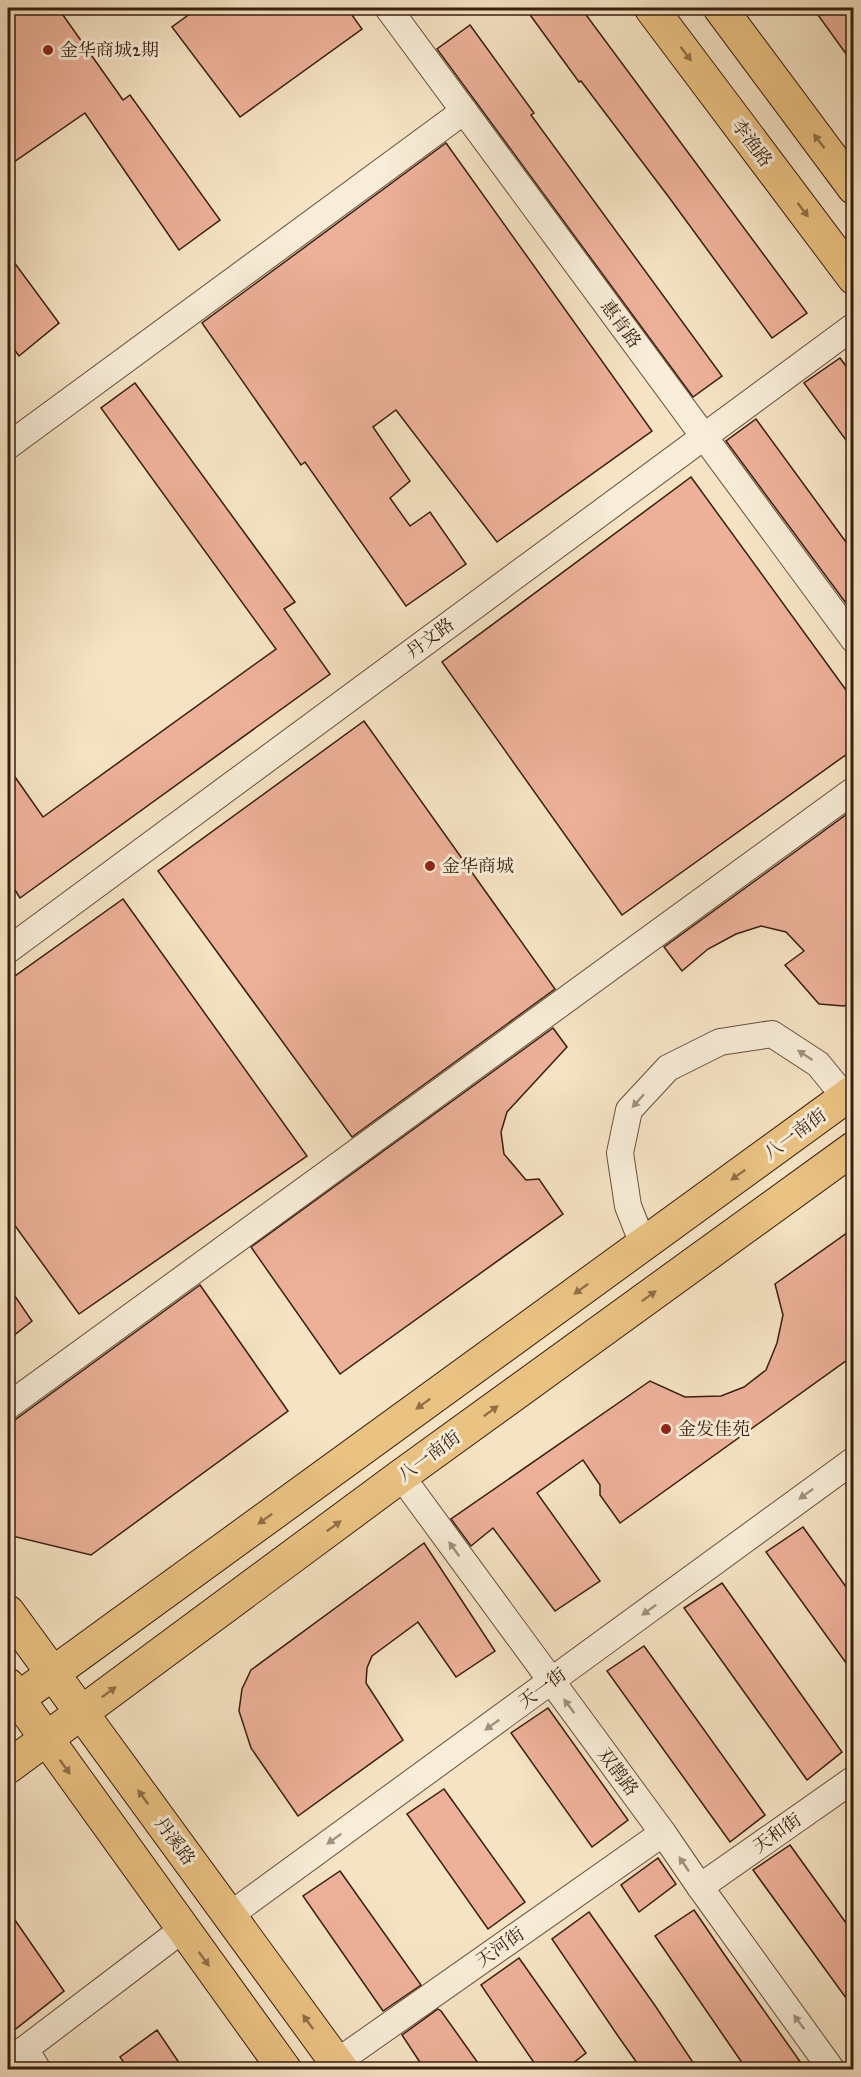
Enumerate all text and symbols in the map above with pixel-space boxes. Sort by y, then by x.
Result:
place label: 金华商城2期 [60,39,159,61]
marker: 金华商城2期 [41,43,55,57]
one-way arrow [680,46,692,62]
street label: 李渔路 [727,115,777,171]
one-way arrow [813,133,825,148]
one-way arrow [797,202,809,218]
street label: 惠肯路 [596,296,646,352]
street label: 丹文路 [402,613,458,663]
place label: 金华商城 [442,855,514,877]
marker: 金华商城 [423,859,437,873]
one-way arrow [797,1050,813,1061]
one-way arrow [632,1093,645,1108]
street label: 八一南街 [759,1104,831,1164]
one-way arrow [731,1169,747,1181]
one-way arrow [573,1283,588,1295]
one-way arrow [640,1290,656,1302]
one-way arrow [415,1398,431,1410]
one-way arrow [483,1405,499,1417]
place label: 金发佳苑 [678,1418,750,1440]
marker: 金发佳苑 [659,1422,673,1436]
street label: 八一南街 [393,1426,465,1486]
one-way arrow [799,1488,814,1500]
one-way arrow [258,1513,274,1525]
one-way arrow [325,1520,341,1532]
one-way arrow [448,1541,460,1557]
one-way arrow [642,1604,658,1616]
street label: 天一街 [514,1663,570,1713]
one-way arrow [101,1686,117,1698]
one-way arrow [564,1699,576,1714]
one-way arrow [484,1719,500,1731]
street label: 双鹊路 [593,1744,643,1800]
one-way arrow [59,1759,71,1774]
one-way arrow [137,1790,149,1806]
street label: 天和街 [749,1809,805,1857]
street label: 丹溪路 [150,1813,200,1869]
one-way arrow [326,1833,342,1845]
one-way arrow [679,1856,690,1872]
street label: 天河街 [472,1923,528,1971]
one-way arrow [198,1951,210,1966]
one-way arrow [793,2014,805,2030]
one-way arrow [302,2015,314,2031]

